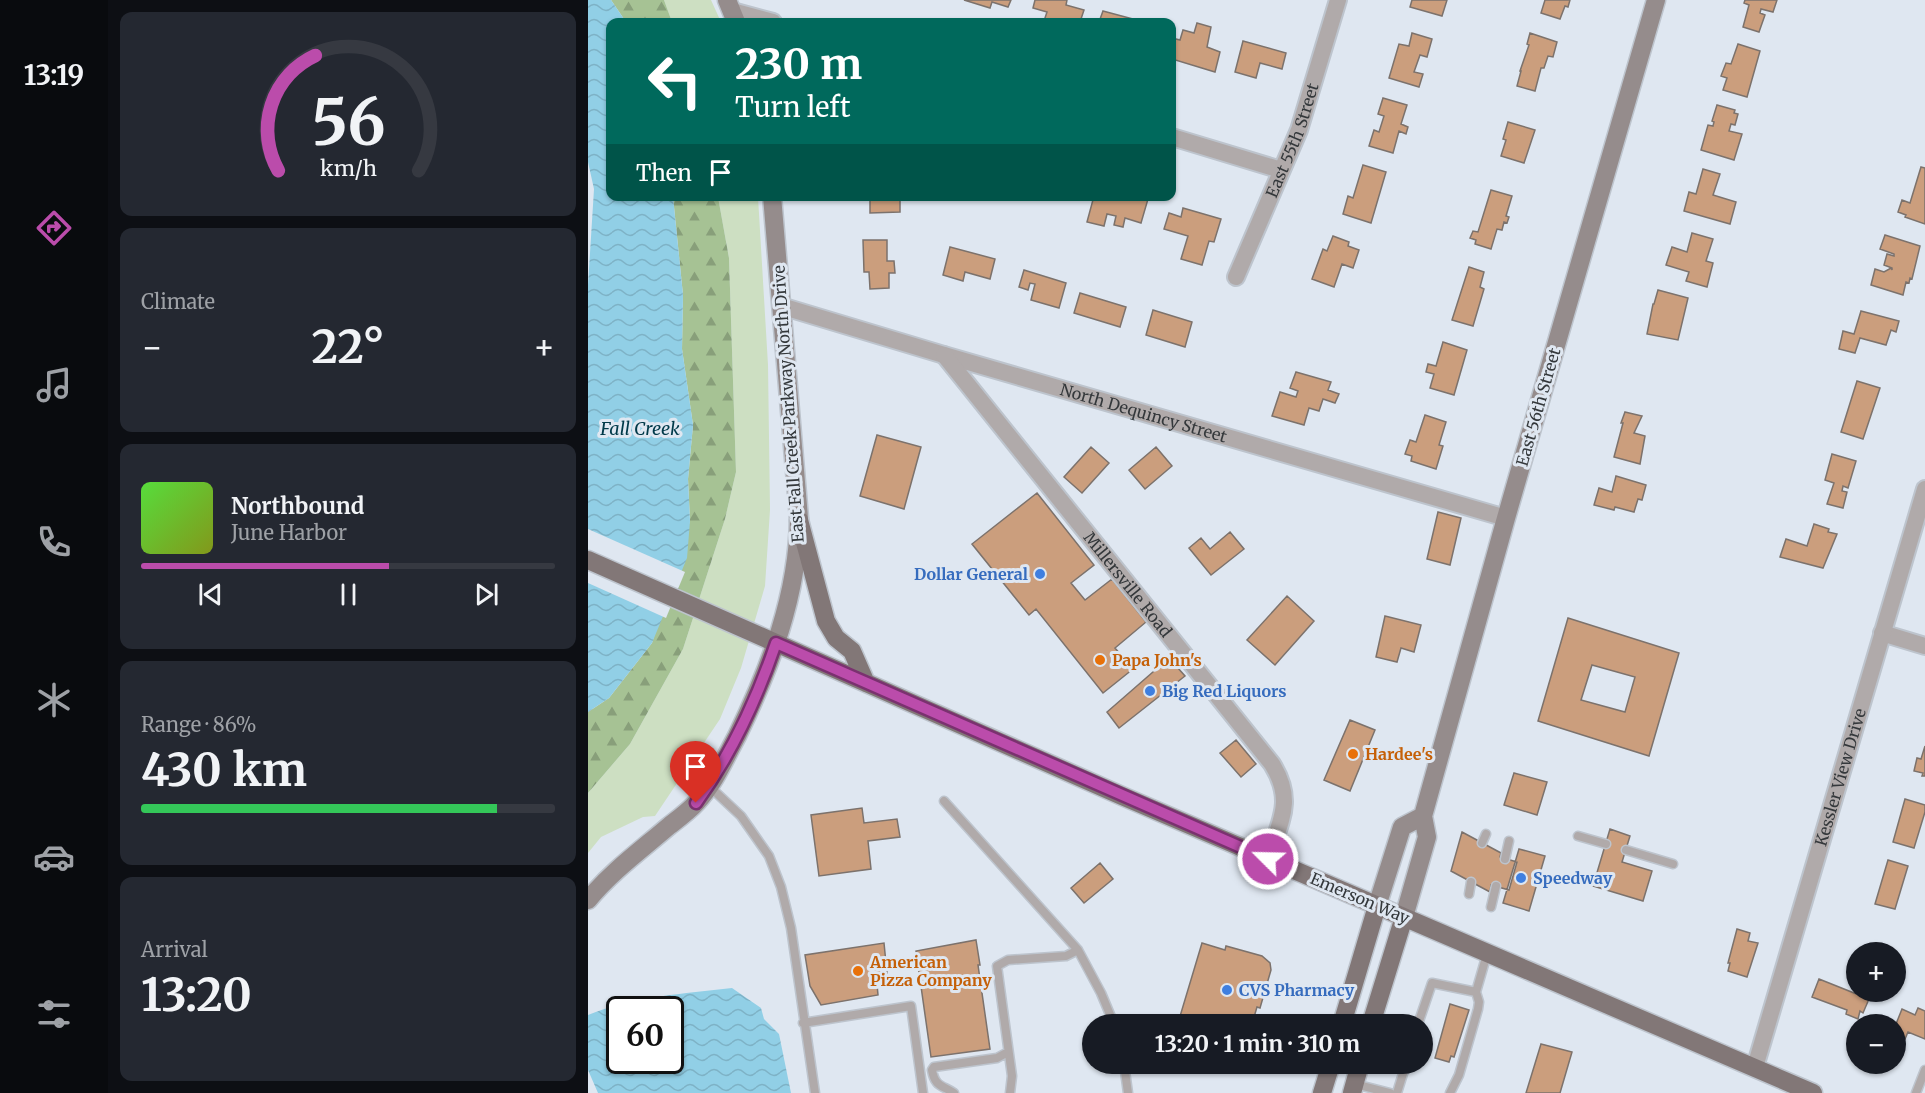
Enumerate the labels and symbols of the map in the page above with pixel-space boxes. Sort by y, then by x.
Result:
street label: East 55th Street [1261,80,1323,200]
street label: East Fall Creek Parkway North Drive [768,265,808,543]
street label: East 56th Street [1512,345,1565,468]
street label: North Dequincy Street [1058,379,1230,447]
water label: Fall Creek [599,417,680,440]
street label: Millersville Road [1080,528,1176,641]
place label: Dollar General [914,564,1028,584]
marker: Dollar General [1033,567,1047,581]
place label: Papa John's [1112,650,1202,670]
marker: Papa John's [1093,653,1107,667]
place label: Big Red Liquors [1162,681,1287,701]
marker: Big Red Liquors [1143,684,1157,698]
street label: Kessler View Drive [1811,706,1870,848]
pin [670,741,721,803]
place label: Hardee's [1365,744,1433,764]
marker: Hardee's [1346,747,1360,761]
position arrow [1236,827,1300,891]
street label: Emerson Way [1307,868,1413,928]
place label: Speedway [1533,868,1613,888]
marker: Speedway [1514,871,1528,885]
place label: American Pizza Company [869,952,992,990]
marker: American Pizza Company [851,964,865,978]
place label: CVS Pharmacy [1239,980,1355,1000]
marker: CVS Pharmacy [1220,983,1234,997]
speed limit sign: 60 [606,996,684,1074]

